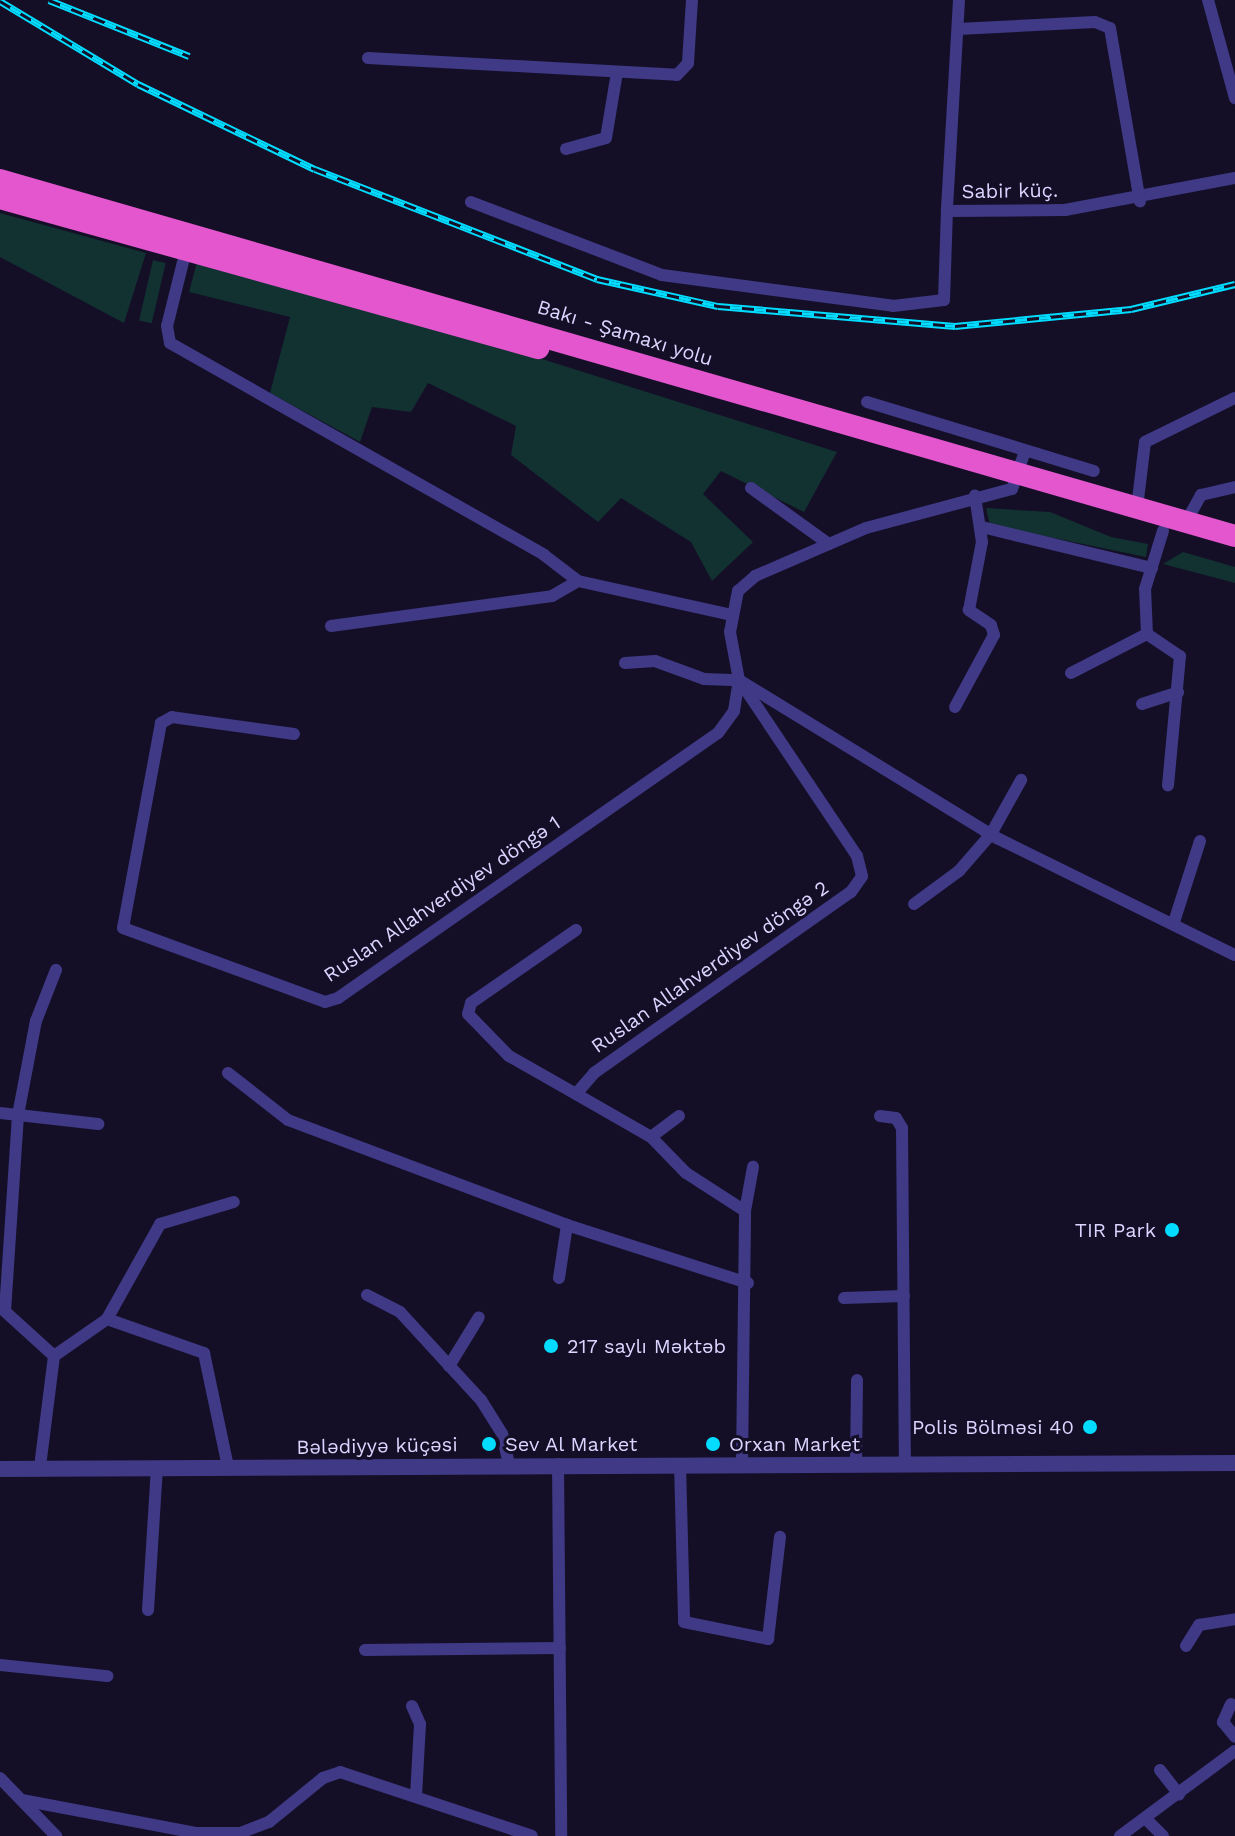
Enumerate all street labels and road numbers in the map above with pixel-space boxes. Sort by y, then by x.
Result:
street label: Sabir küç. [961,178,1059,204]
street label: Bakı - Şamaxı yolu [534,295,716,371]
street label: Ruslan Allahverdiyev döngə 1 [319,810,565,988]
street label: Ruslan Allahverdiyev döngə 2 [586,875,834,1059]
street label: Bələdiyyə küçəsi [296,1433,458,1459]

